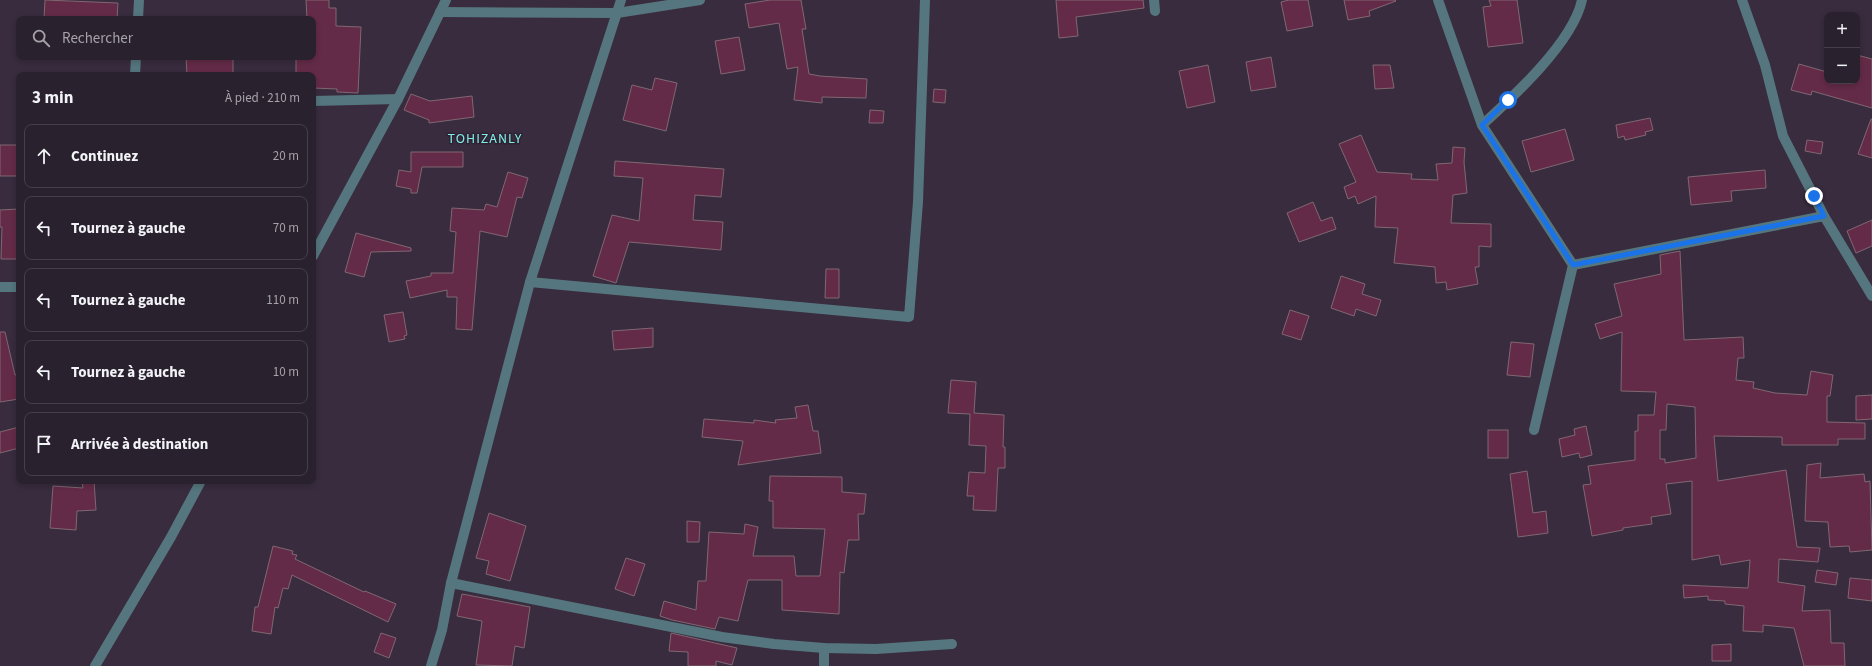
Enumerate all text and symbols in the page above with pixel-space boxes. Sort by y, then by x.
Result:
map controls [1824,12,1860,84]
button: + [1824,12,1860,48]
search box [16,16,316,60]
icon: search [30,27,52,49]
text: Rechercher [62,28,133,49]
button: − [1824,48,1860,84]
text: 3 min [32,86,73,110]
text: À pied · 210 m [225,89,300,107]
route start [1499,91,1517,109]
district label: TOHIZANLY [448,129,522,149]
icon: ahead [33,145,55,167]
text: Continuez [71,146,138,167]
text: 20 m [273,147,299,165]
route end [1805,187,1823,205]
icon: left [33,217,55,239]
text: Tournez à gauche [71,218,186,239]
text: 70 m [273,219,299,237]
icon: left [33,289,55,311]
text: Tournez à gauche [71,290,186,311]
text: 110 m [266,291,299,309]
icon: left [33,361,55,383]
text: Tournez à gauche [71,362,186,383]
text: 10 m [273,363,299,381]
icon: arrive [33,433,55,455]
text: Arrivée à destination [71,434,208,455]

